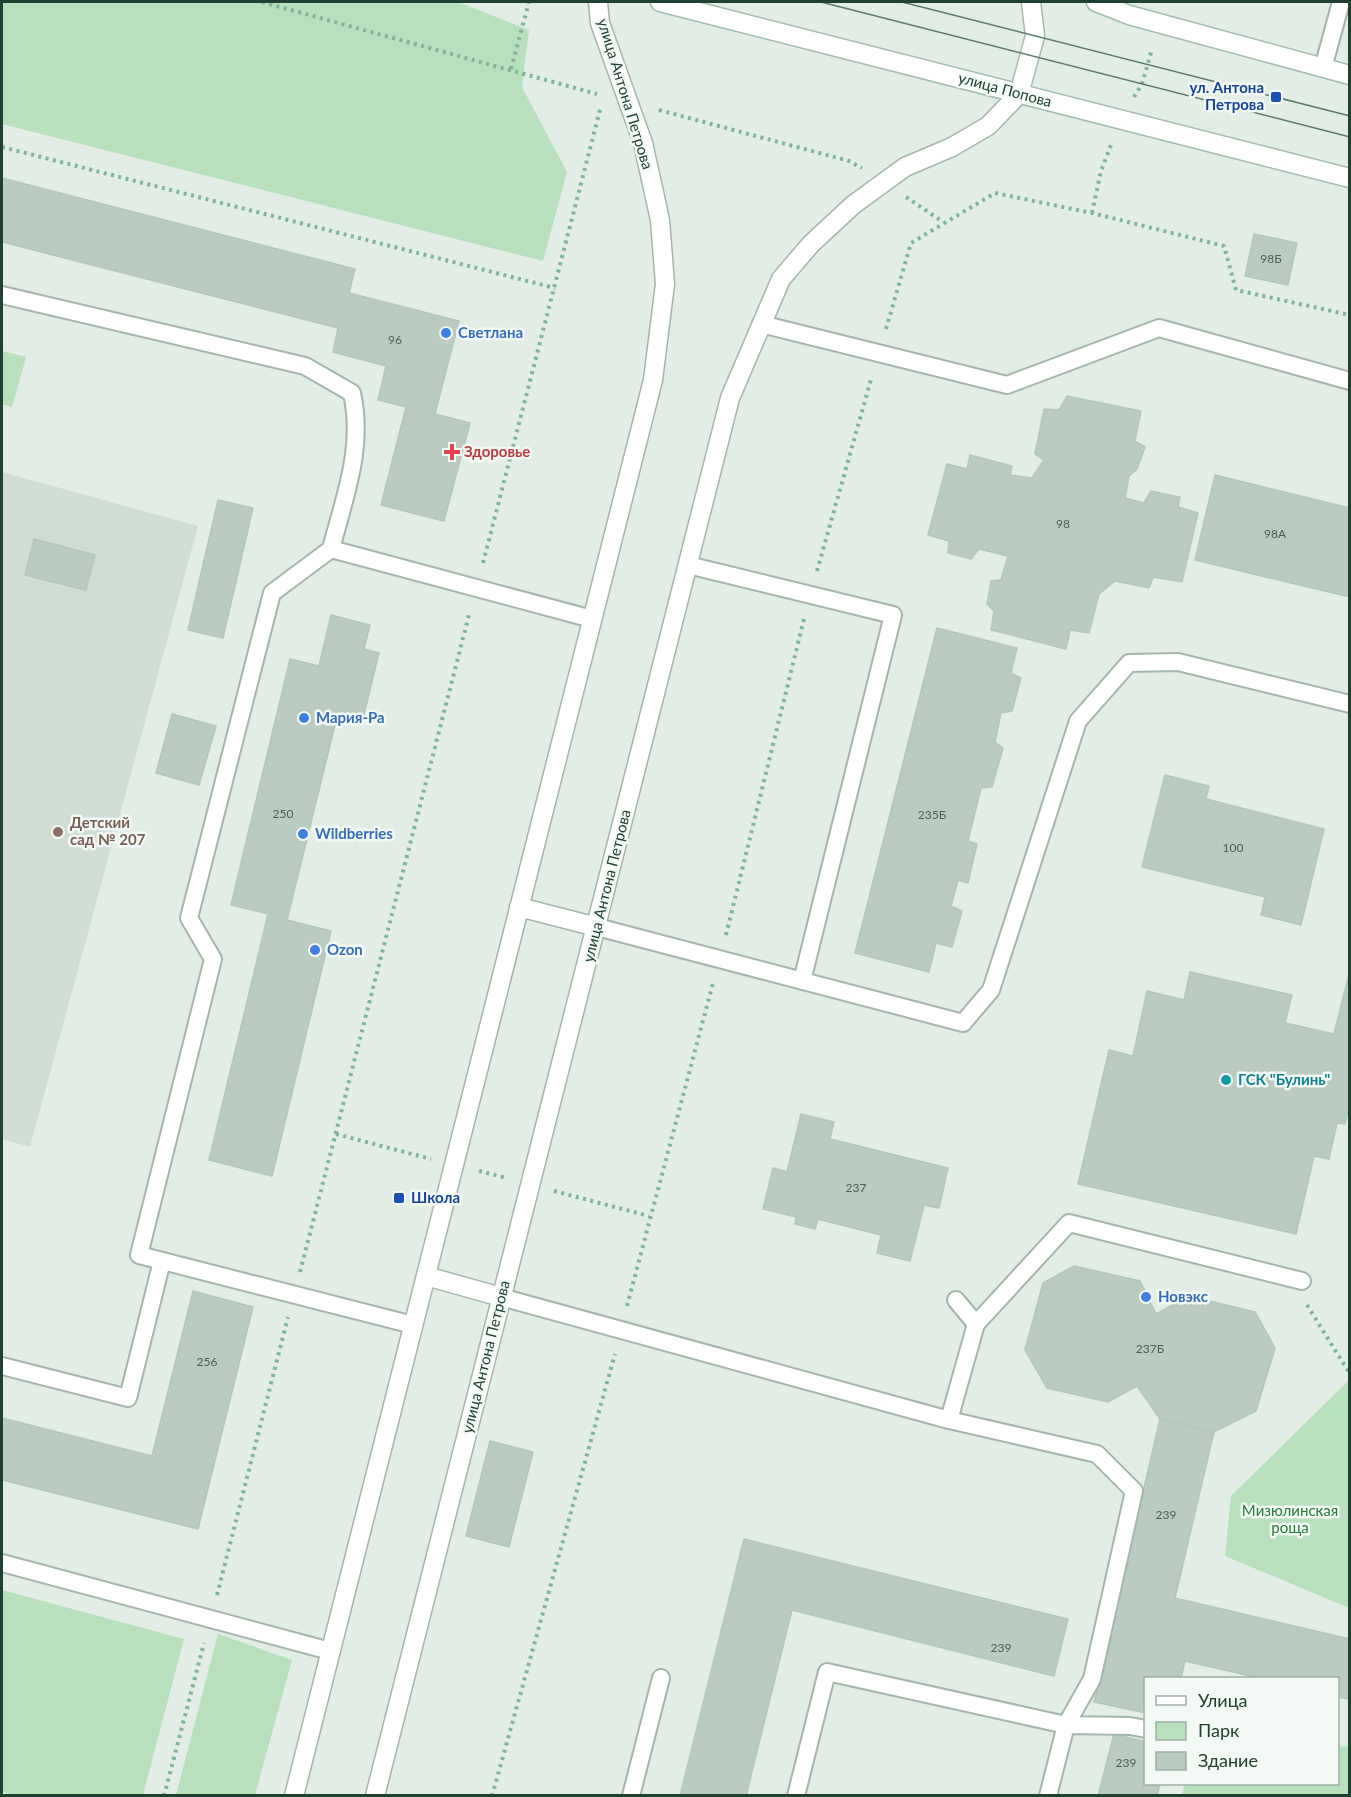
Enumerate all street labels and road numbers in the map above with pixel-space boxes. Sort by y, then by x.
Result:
street label: улица Антона Петрова [594,16,657,171]
street label: улица Попова [957,68,1054,110]
street label: улица Антона Петрова [578,807,634,964]
street label: улица Антона Петрова [457,1278,513,1435]

